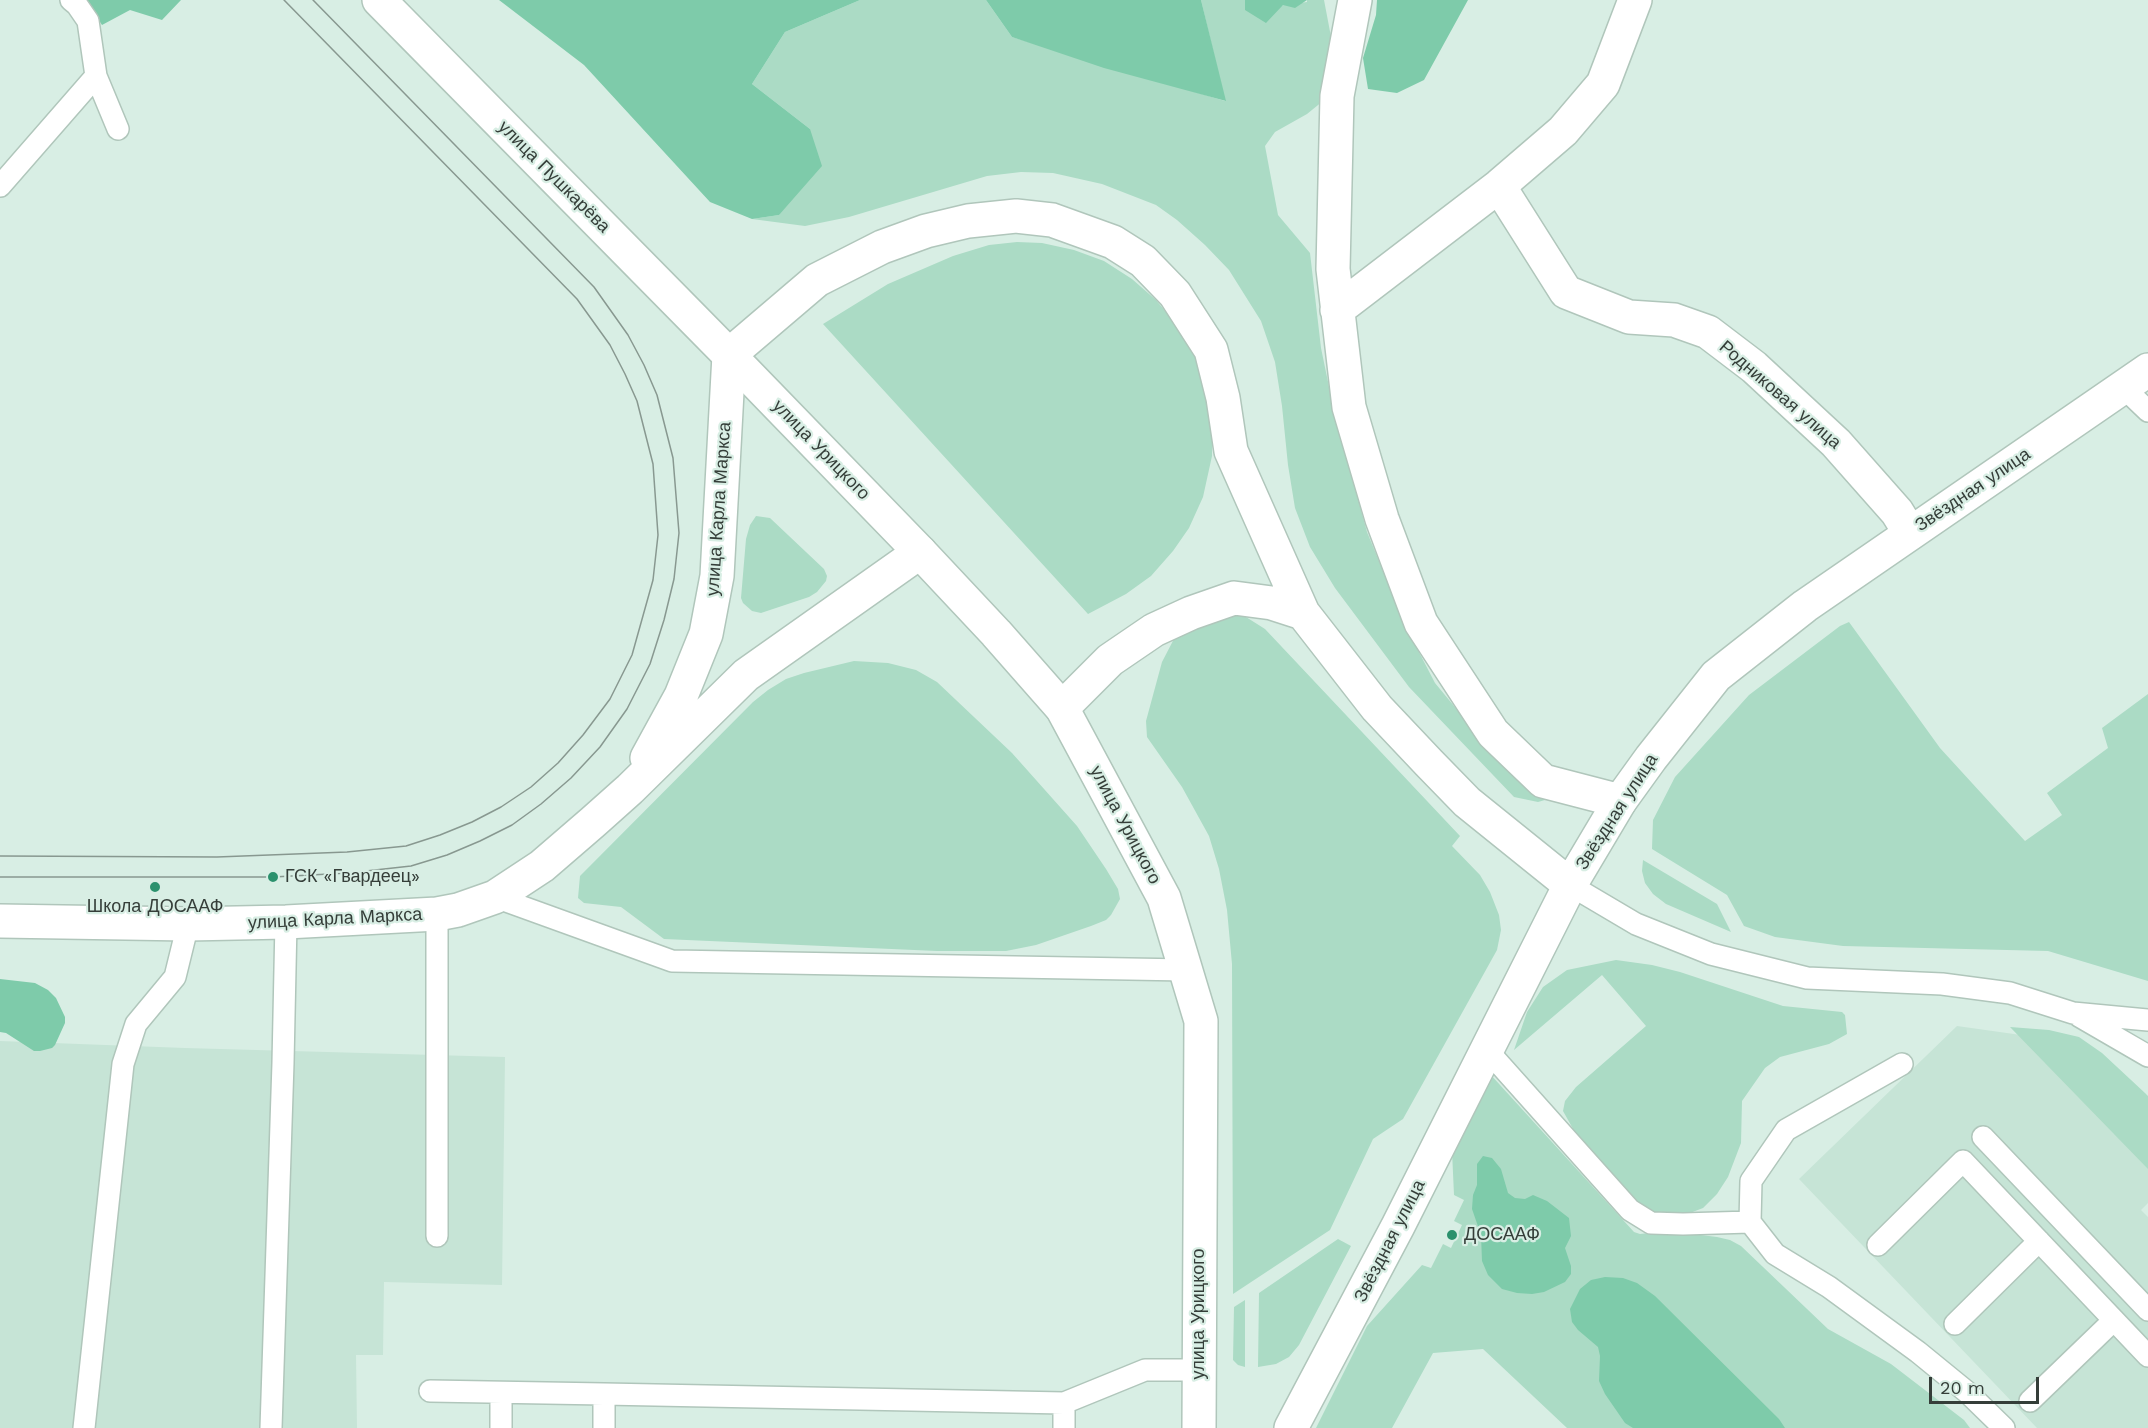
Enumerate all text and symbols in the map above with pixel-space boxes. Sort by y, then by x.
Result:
street label: улица Пушкарёва [493,116,615,238]
street label: Родниковая улица [1715,336,1845,454]
street label: улица Урицкого [768,395,874,505]
street label: улица Карла Маркса [702,421,736,597]
street label: Звёздная улица [1911,444,2035,536]
street label: Звёздная улица [1571,750,1663,874]
street label: улица Урицкого [1085,762,1165,888]
place label: ГСК «Гвардеец» [285,866,420,888]
marker: ГСК «Гвардеец» [266,870,280,884]
marker: Школа ДОСААФ [148,880,162,894]
place label: Школа ДОСААФ [87,896,223,918]
street label: улица Карла Маркса [247,904,423,934]
street label: Звёздная улица [1350,1176,1430,1306]
place label: ДОСААФ [1464,1224,1540,1246]
marker: ДОСААФ [1445,1228,1459,1242]
street label: улица Урицкого [1188,1249,1210,1379]
scale bar [1932,1365,2042,1403]
text: 20 m [1940,1377,1985,1398]

